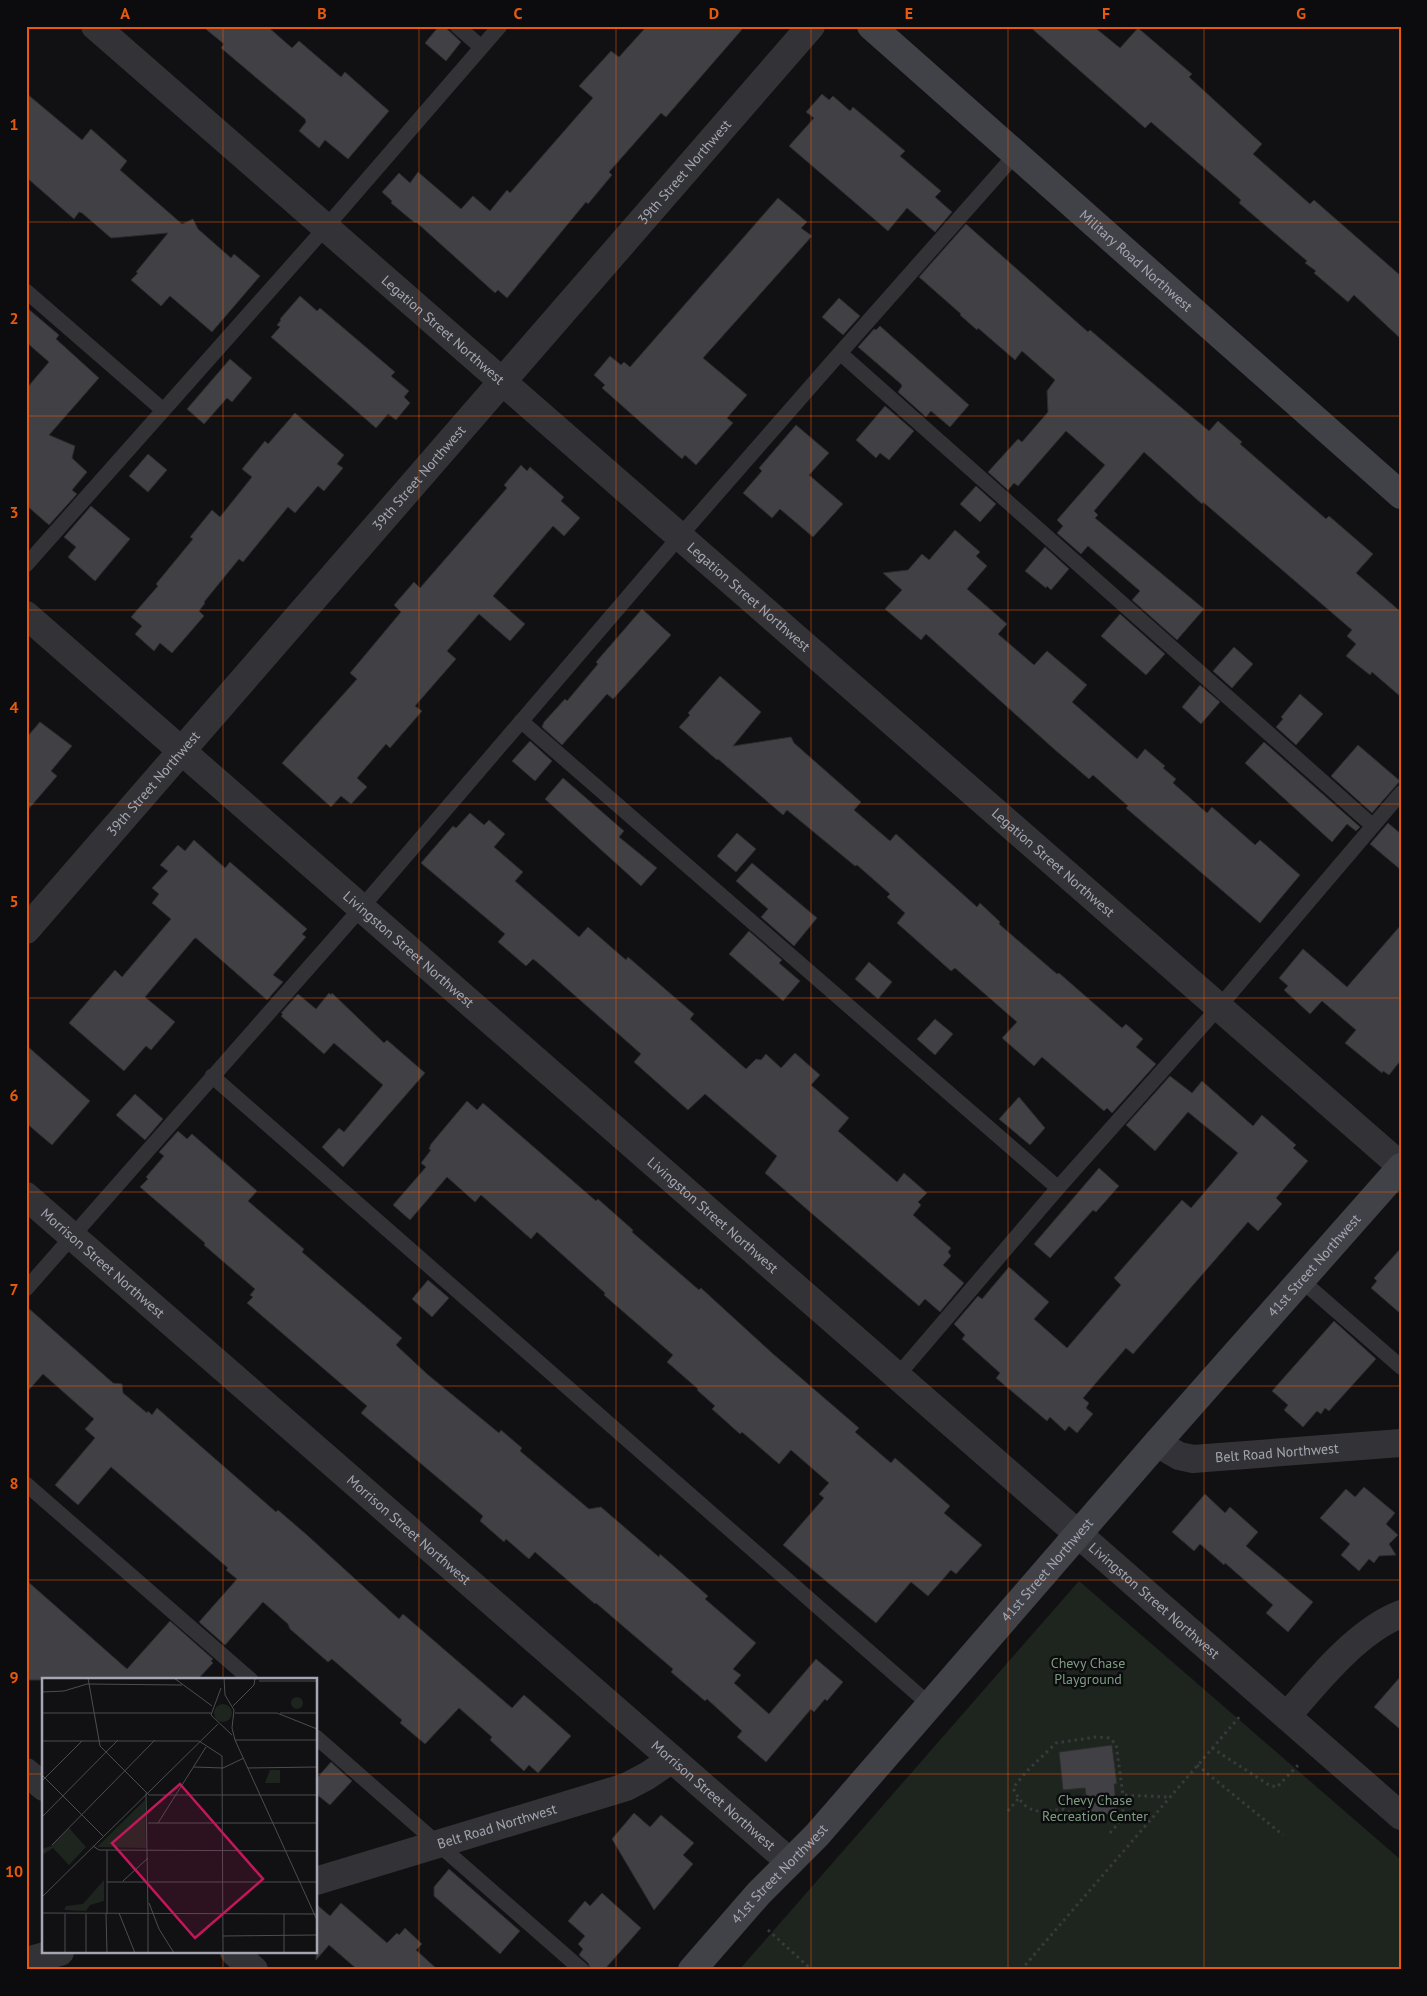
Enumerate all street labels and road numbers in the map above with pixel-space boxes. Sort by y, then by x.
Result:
street label: 39th Street Northwest [634,115,735,228]
street label: Military Road Northwest [1076,206,1197,316]
street label: Legation Street Northwest [378,271,508,388]
street label: 39th Street Northwest [368,421,469,534]
street label: Legation Street Northwest [684,538,814,655]
street label: 39th Street Northwest [103,727,204,840]
street label: Legation Street Northwest [988,804,1119,921]
street label: Livingston Street Northwest [339,887,478,1011]
street label: Livingston Street Northwest [644,1153,782,1277]
street label: Morrison Street Northwest [37,1204,169,1322]
street label: 41st Street Northwest [1264,1210,1365,1321]
street label: Belt Road Northwest [1214,1439,1340,1466]
street label: Morrison Street Northwest [343,1471,475,1589]
street label: 41st Street Northwest [997,1514,1097,1626]
street label: Livingston Street Northwest [1085,1538,1224,1663]
street label: Morrison Street Northwest [648,1736,779,1854]
street label: Belt Road Northwest [435,1800,559,1853]
street label: 41st Street Northwest [727,1820,832,1928]

